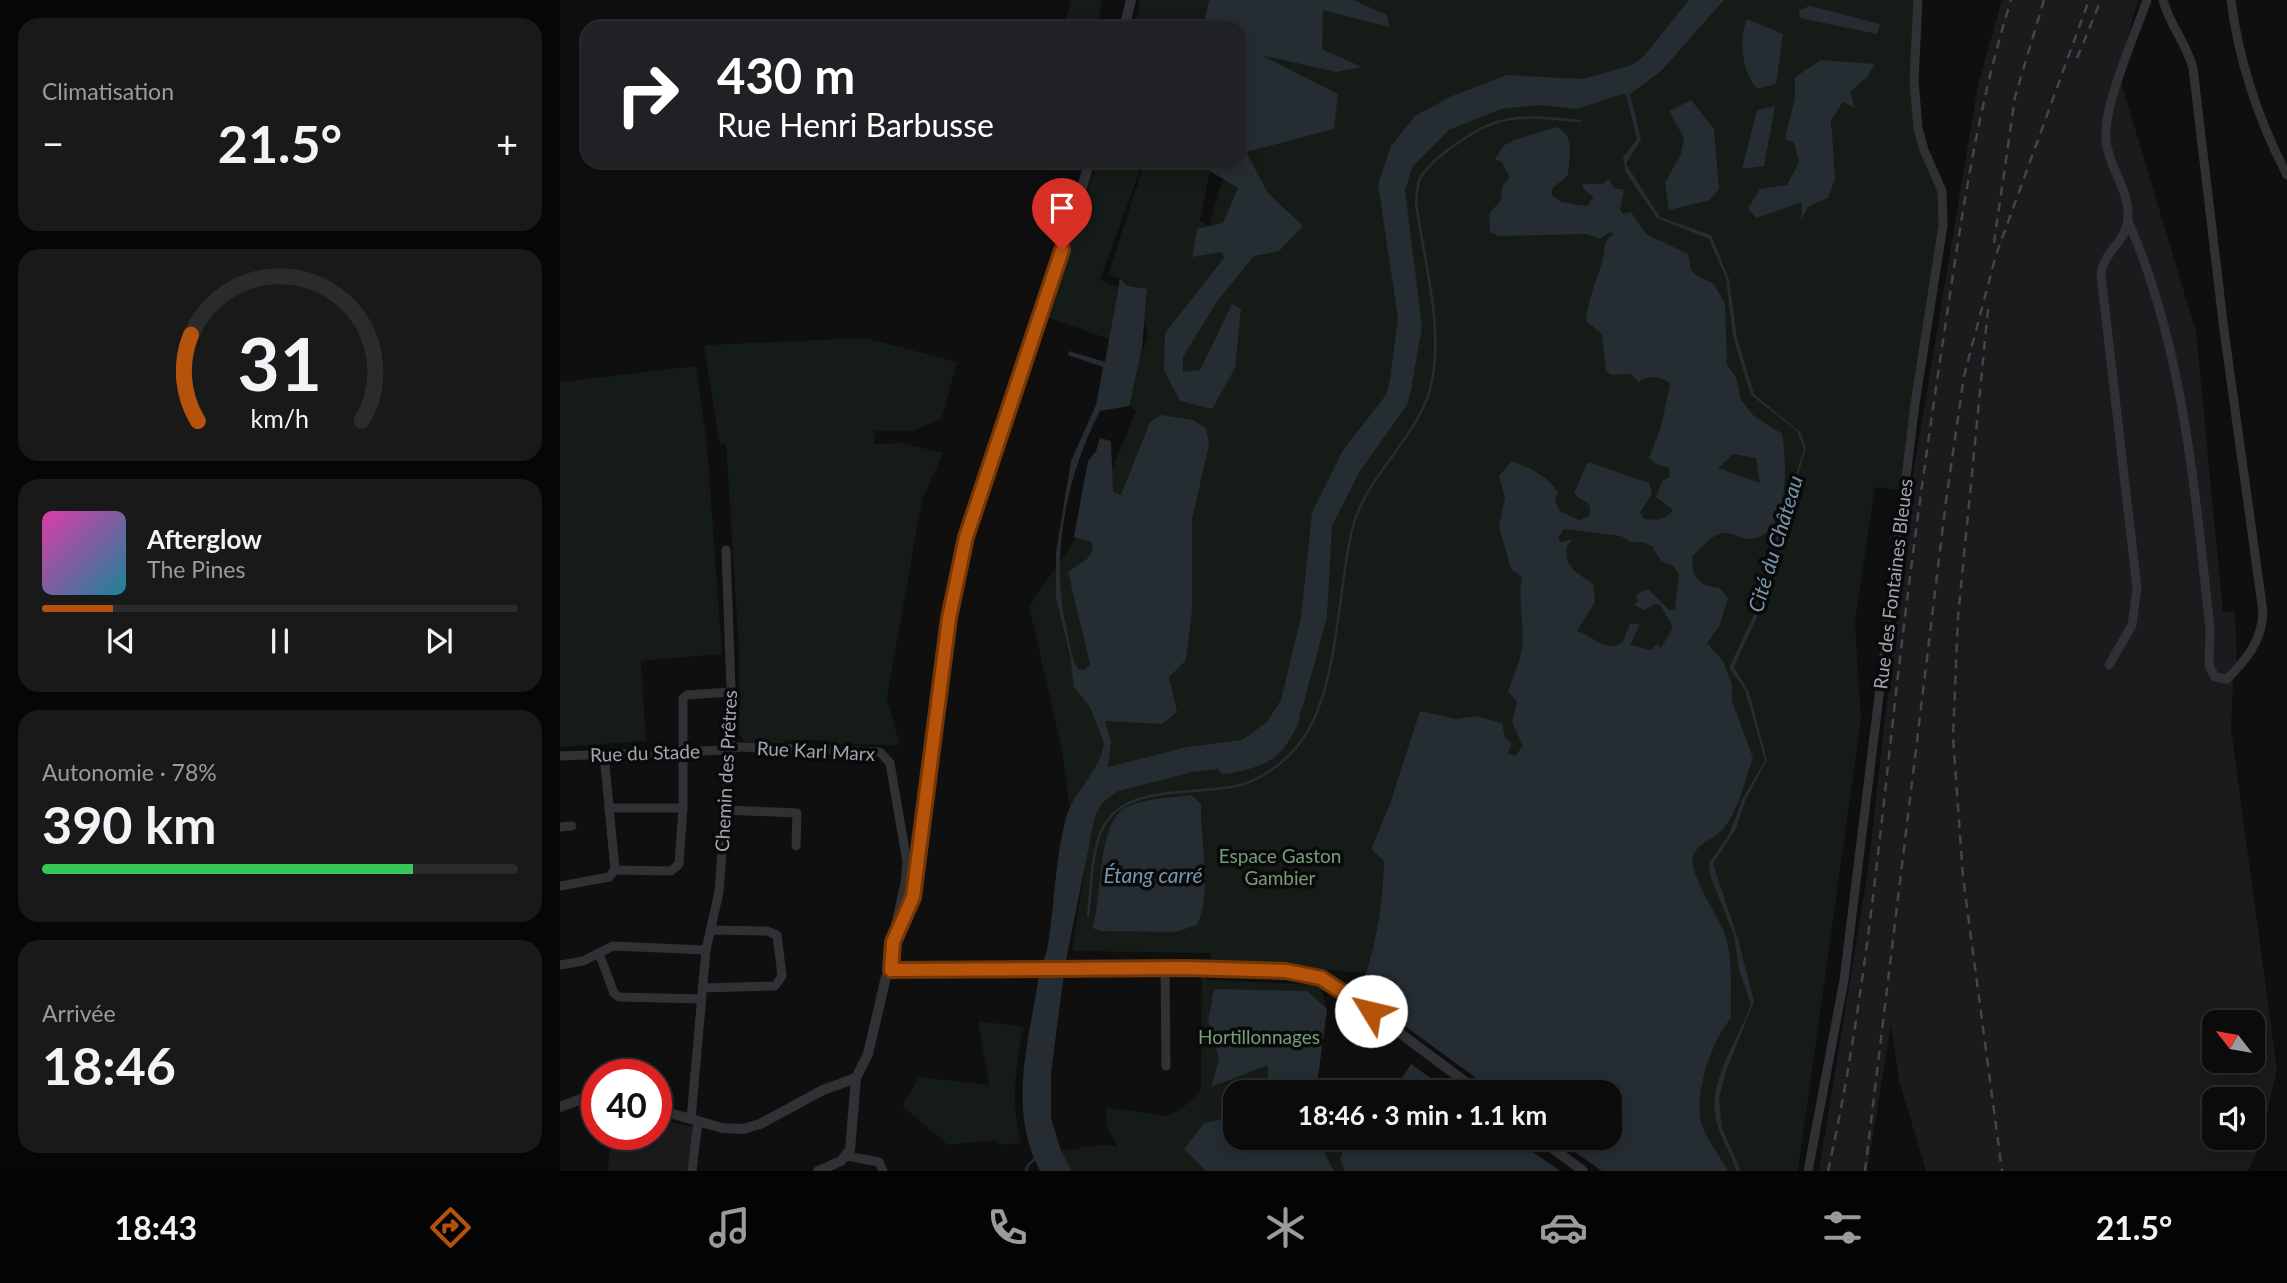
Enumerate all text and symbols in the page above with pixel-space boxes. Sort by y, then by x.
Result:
text: 430 m [717,46,855,104]
icon: right [602,49,693,140]
text: Climatisation [42,77,174,105]
text: Rue Henri Barbusse [717,105,994,144]
text: 21.5° [218,112,342,174]
text: − [42,120,64,166]
text: + [496,120,518,166]
pin [1032,178,1092,250]
icon: arrive [1043,189,1081,227]
text: 31 [238,319,322,407]
text: km/h [251,403,309,433]
water label: Cité du Château [1742,472,1807,615]
street label: Rue des Fontaines Bleues [1868,477,1917,691]
text: Afterglow [147,523,262,555]
text: The Pines [147,555,245,583]
icon: previous [102,622,140,660]
icon: pause [261,622,299,660]
icon: next [420,622,458,660]
street label: Chemin des Prêtres [710,689,741,852]
street label: Rue Karl Marx [756,736,876,765]
street label: Rue du Stade [590,739,700,766]
text: Autonomie · 78% [42,758,217,786]
text: 390 km [42,793,216,855]
park label: Espace Gaston Gambier [1219,844,1341,889]
water label: Étang carré [1103,862,1203,887]
position arrow [1334,974,1408,1048]
text: Arrivée [42,999,116,1027]
north arrow [2202,1010,2264,1073]
map controls [2202,1010,2265,1150]
park label: Hortillonnages [1198,1025,1320,1048]
text: 18:46 [42,1034,176,1096]
speed limit sign: 40 [581,1059,672,1150]
button: sound [2202,1087,2265,1150]
text: 18:46 · 3 min · 1.1 km [1298,1099,1547,1131]
icon: directions [426,1203,475,1252]
icon: music [705,1203,754,1252]
icon: phone [983,1203,1032,1252]
icon: climate [1261,1203,1310,1252]
icon: car [1539,1203,1588,1252]
icon: filters [1818,1203,1867,1252]
text: 18:43 [115,1208,197,1247]
text: 21.5° [2096,1208,2172,1247]

